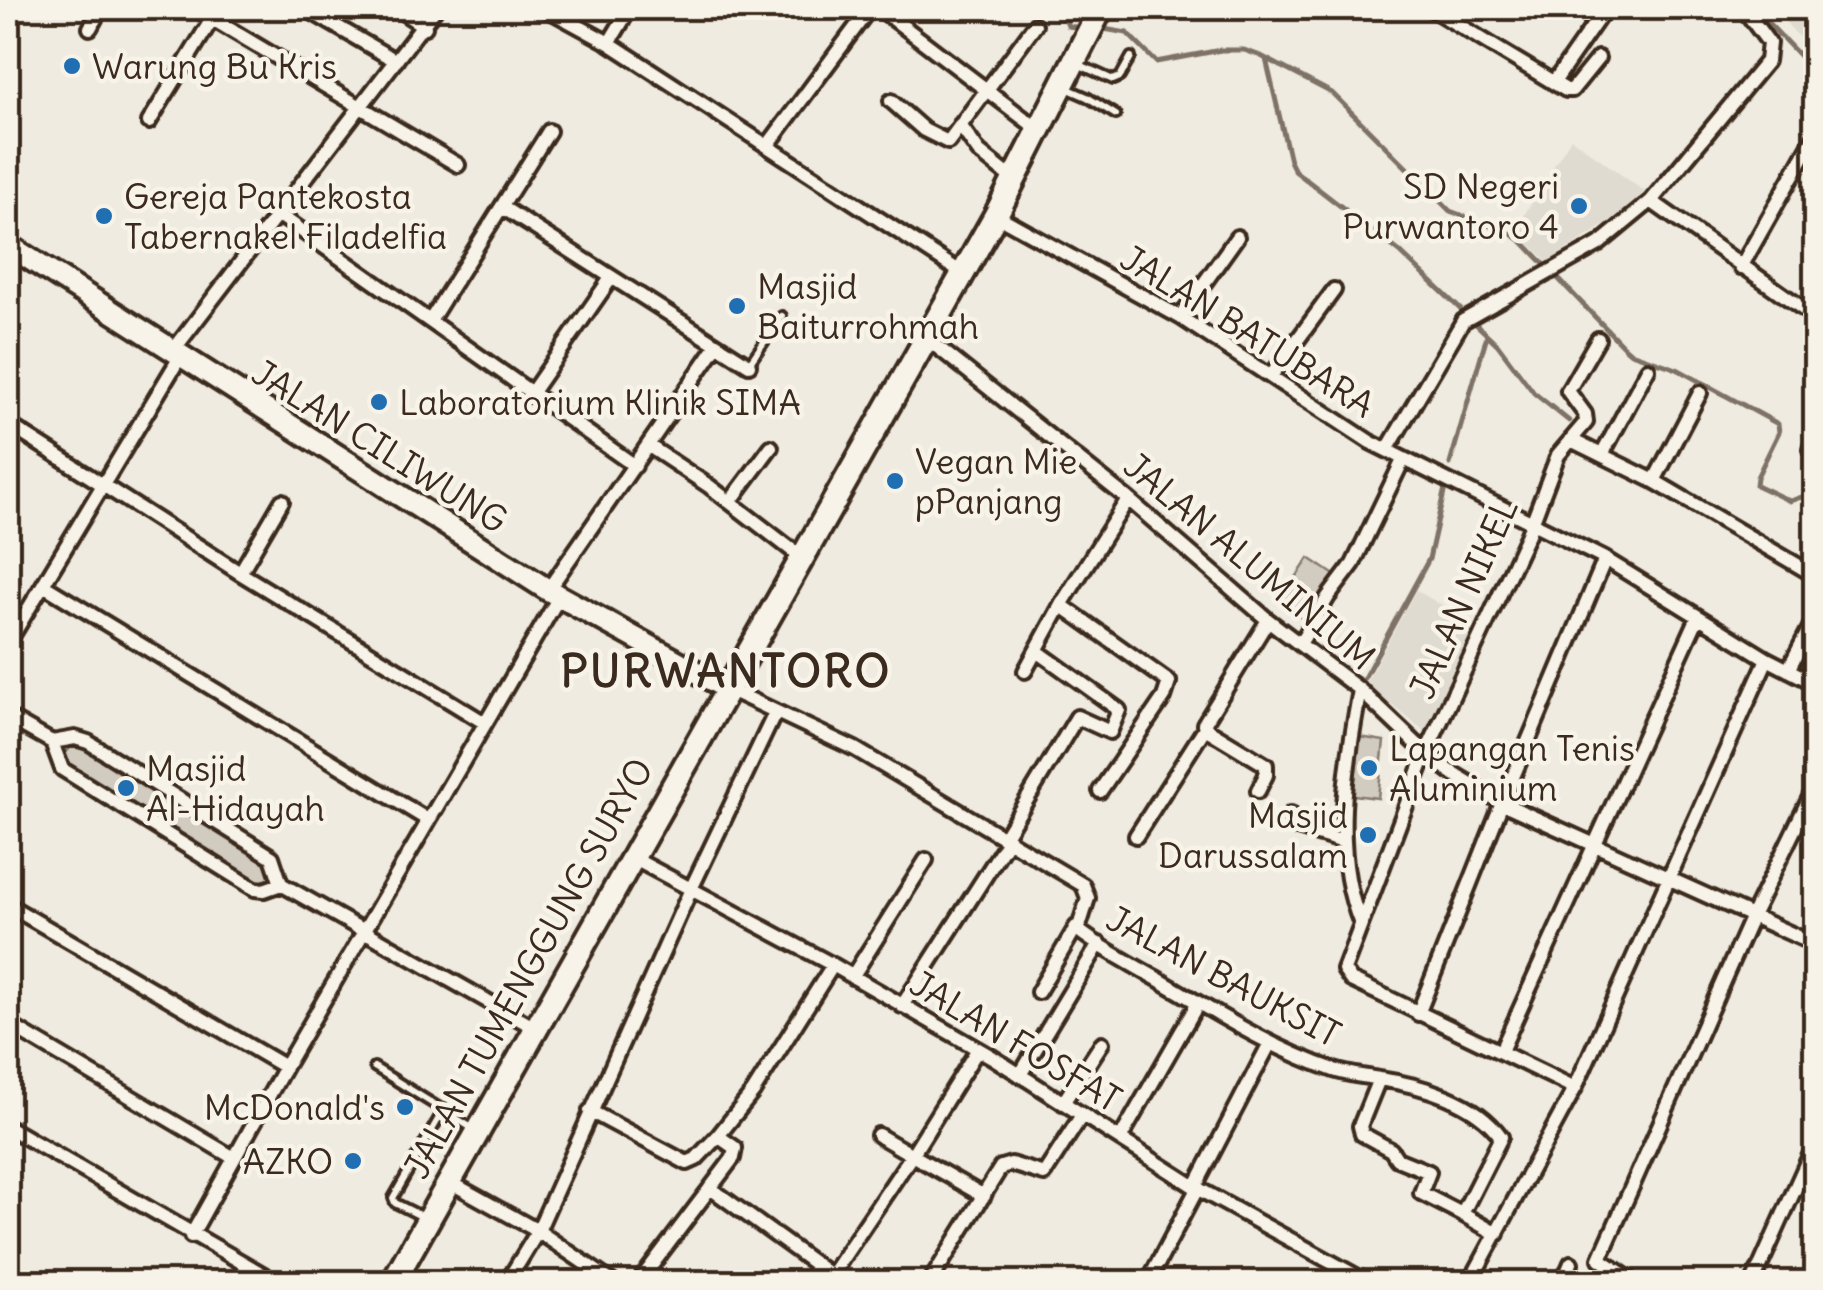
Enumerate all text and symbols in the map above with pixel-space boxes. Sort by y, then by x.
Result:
place label: Warung Bu Kris [92,44,337,88]
marker: Warung Bu Kris [61,55,83,77]
place label: SD Negeri Purwantoro 4 [1342,164,1559,248]
place label: Gereja Pantekosta Tabernakel Filadelfia [124,174,447,258]
marker: SD Negeri Purwantoro 4 [1568,195,1590,217]
marker: Gereja Pantekosta Tabernakel Filadelfia [93,205,115,227]
street label: JALAN BATUBARA [1113,235,1383,427]
place label: Masjid Baiturrohmah [757,264,979,348]
marker: Masjid Baiturrohmah [726,295,748,317]
street label: JALAN CILIWUNG [244,350,516,542]
place label: Laboratorium Klinik SIMA [399,380,801,424]
marker: Laboratorium Klinik SIMA [368,391,390,413]
place label: Vegan Mie pPanjang [915,439,1077,523]
street label: JALAN ALUMINIUM [1115,443,1385,679]
marker: Vegan Mie pPanjang [884,470,906,492]
street label: JALAN NIKEL [1399,491,1527,705]
district label: PURWANTORO [560,643,892,699]
place label: Lapangan Tenis Aluminium [1389,726,1635,810]
place label: Masjid Al-Hidayah [146,746,325,830]
street label: JALAN TUMENGGUNG SURYO [394,750,662,1186]
marker: Lapangan Tenis Aluminium [1358,757,1380,779]
marker: Masjid Al-Hidayah [115,777,137,799]
place label: Masjid Darussalam [1158,793,1348,877]
marker: Masjid Darussalam [1357,824,1379,846]
street label: JALAN BAUKSIT [1100,896,1348,1056]
street label: JALAN FOSFAT [903,961,1129,1121]
place label: McDonald's [204,1085,385,1129]
marker: McDonald's [394,1096,416,1118]
place label: AZKO [243,1139,333,1183]
marker: AZKO [342,1150,364,1172]

